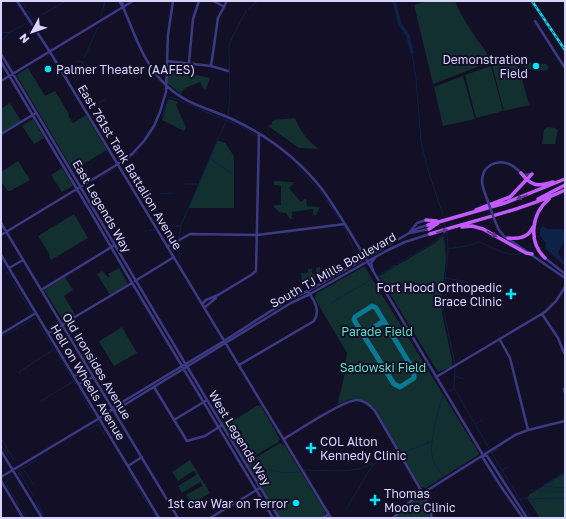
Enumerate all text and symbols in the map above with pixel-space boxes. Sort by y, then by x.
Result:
north arrow [12,12,52,52]
text: N [16,31,32,46]
place label: Demonstration Field [442,52,528,81]
marker: Demonstration Field [531,61,541,71]
place label: Palmer Theater (AAFES) [56,62,195,77]
marker: Palmer Theater (AAFES) [43,64,53,74]
street label: East 761st Tank Battalion Avenue [75,82,185,252]
street label: East Legends Way [69,157,135,255]
one-way arrow [516,194,528,200]
one-way arrow [437,228,449,234]
street label: South TJ Mills Boulevard [267,229,399,311]
one-way arrow [486,230,498,237]
place label: Fort Hood Orthopedic Brace Clinic [377,280,502,309]
marker: Fort Hood Orthopedic Brace Clinic [505,288,517,300]
street label: Old Ironsides Avenue [59,310,135,422]
street label: Hell on Wheels Avenue [47,321,129,443]
park label: Parade Field [341,324,413,339]
park label: Sadowski Field [340,360,426,375]
street label: West Legends Way [206,388,275,489]
place label: COL Alton Kennedy Clinic [320,434,407,463]
marker: COL Alton Kennedy Clinic [305,442,317,454]
place label: Thomas Moore Clinic [384,486,456,515]
marker: Thomas Moore Clinic [369,494,381,506]
place label: 1st cav War on Terror [168,496,288,511]
marker: 1st cav War on Terror [291,498,301,508]

